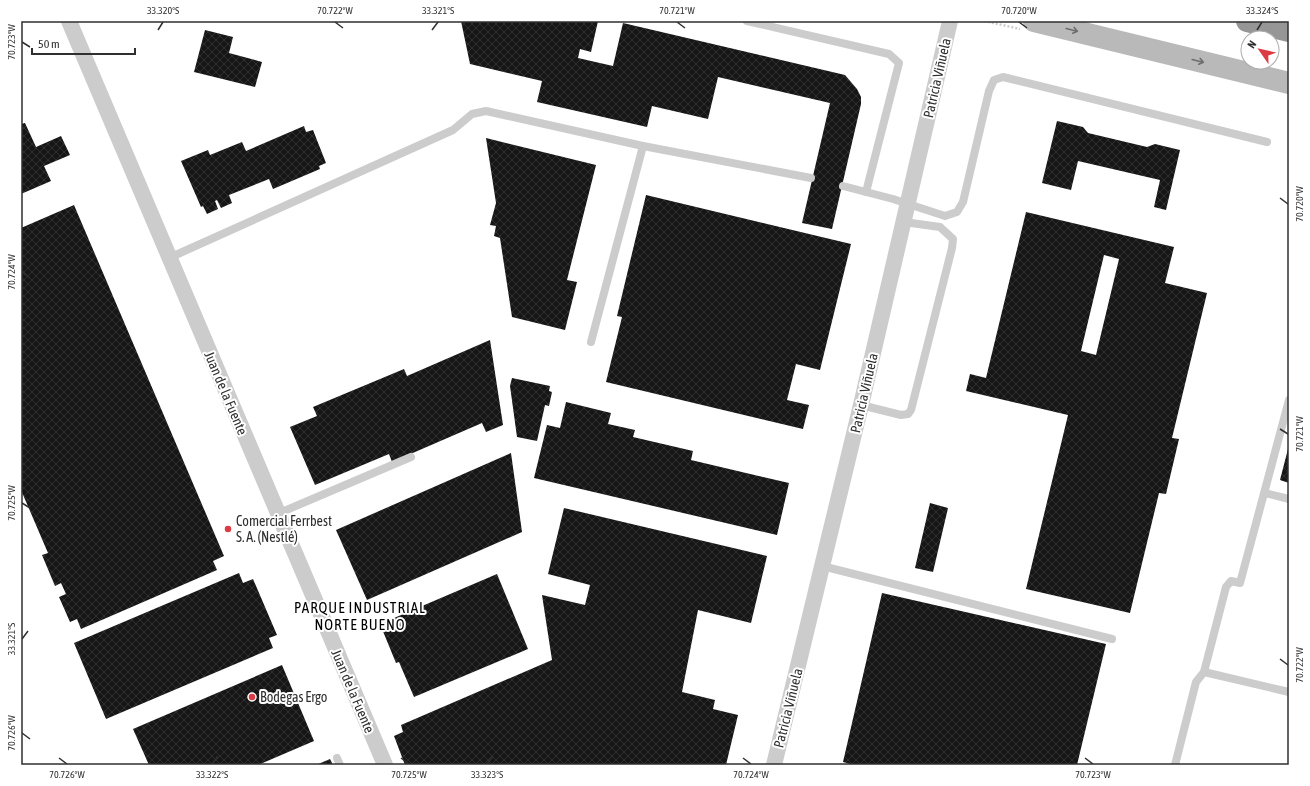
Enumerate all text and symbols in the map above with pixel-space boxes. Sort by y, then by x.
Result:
text: 33.320°S [147,5,179,16]
text: 70.722°W [317,5,353,16]
text: 33.321°S [422,5,454,16]
text: 70.721°W [659,5,695,16]
text: 70.720°W [1001,5,1037,16]
text: 33.324°S [1246,5,1278,16]
text: 70.723°W [6,24,17,60]
one-way arrow [1065,27,1078,35]
scale bar [32,30,135,56]
north arrow [1240,30,1280,70]
street label: Patricia Viñuela [920,36,954,120]
text: 50 m [38,37,60,51]
text: N [1245,38,1259,50]
one-way arrow [1192,57,1205,65]
text: 70.720°W [1294,186,1305,222]
text: 70.724°W [6,254,17,290]
street label: Juan de la Fuente [201,349,251,437]
street label: Patricia Viñuela [847,351,881,435]
text: 70.721°W [1294,416,1305,452]
text: 70.725°W [6,485,17,521]
place label: Comercial Ferrbest S. A. (Nestlé) [236,513,332,545]
marker: Comercial Ferrbest S. A. (Nestlé) [223,524,233,534]
district label: PARQUE INDUSTRIAL NORTE BUENO [294,599,426,633]
text: 33.321°S [6,623,17,655]
street label: Juan de la Fuente [328,647,378,735]
text: 70.722°W [1294,647,1305,683]
street label: Patricia Viñuela [770,667,806,749]
place label: Bodegas Ergo [260,689,327,705]
marker: Bodegas Ergo [247,692,257,702]
text: 70.726°W [6,715,17,751]
text: 70.726°W [49,769,85,780]
text: 33.322°S [196,769,228,780]
text: 70.725°W [391,769,427,780]
text: 33.323°S [471,769,503,780]
text: 70.724°W [733,769,769,780]
text: 70.723°W [1075,769,1111,780]

